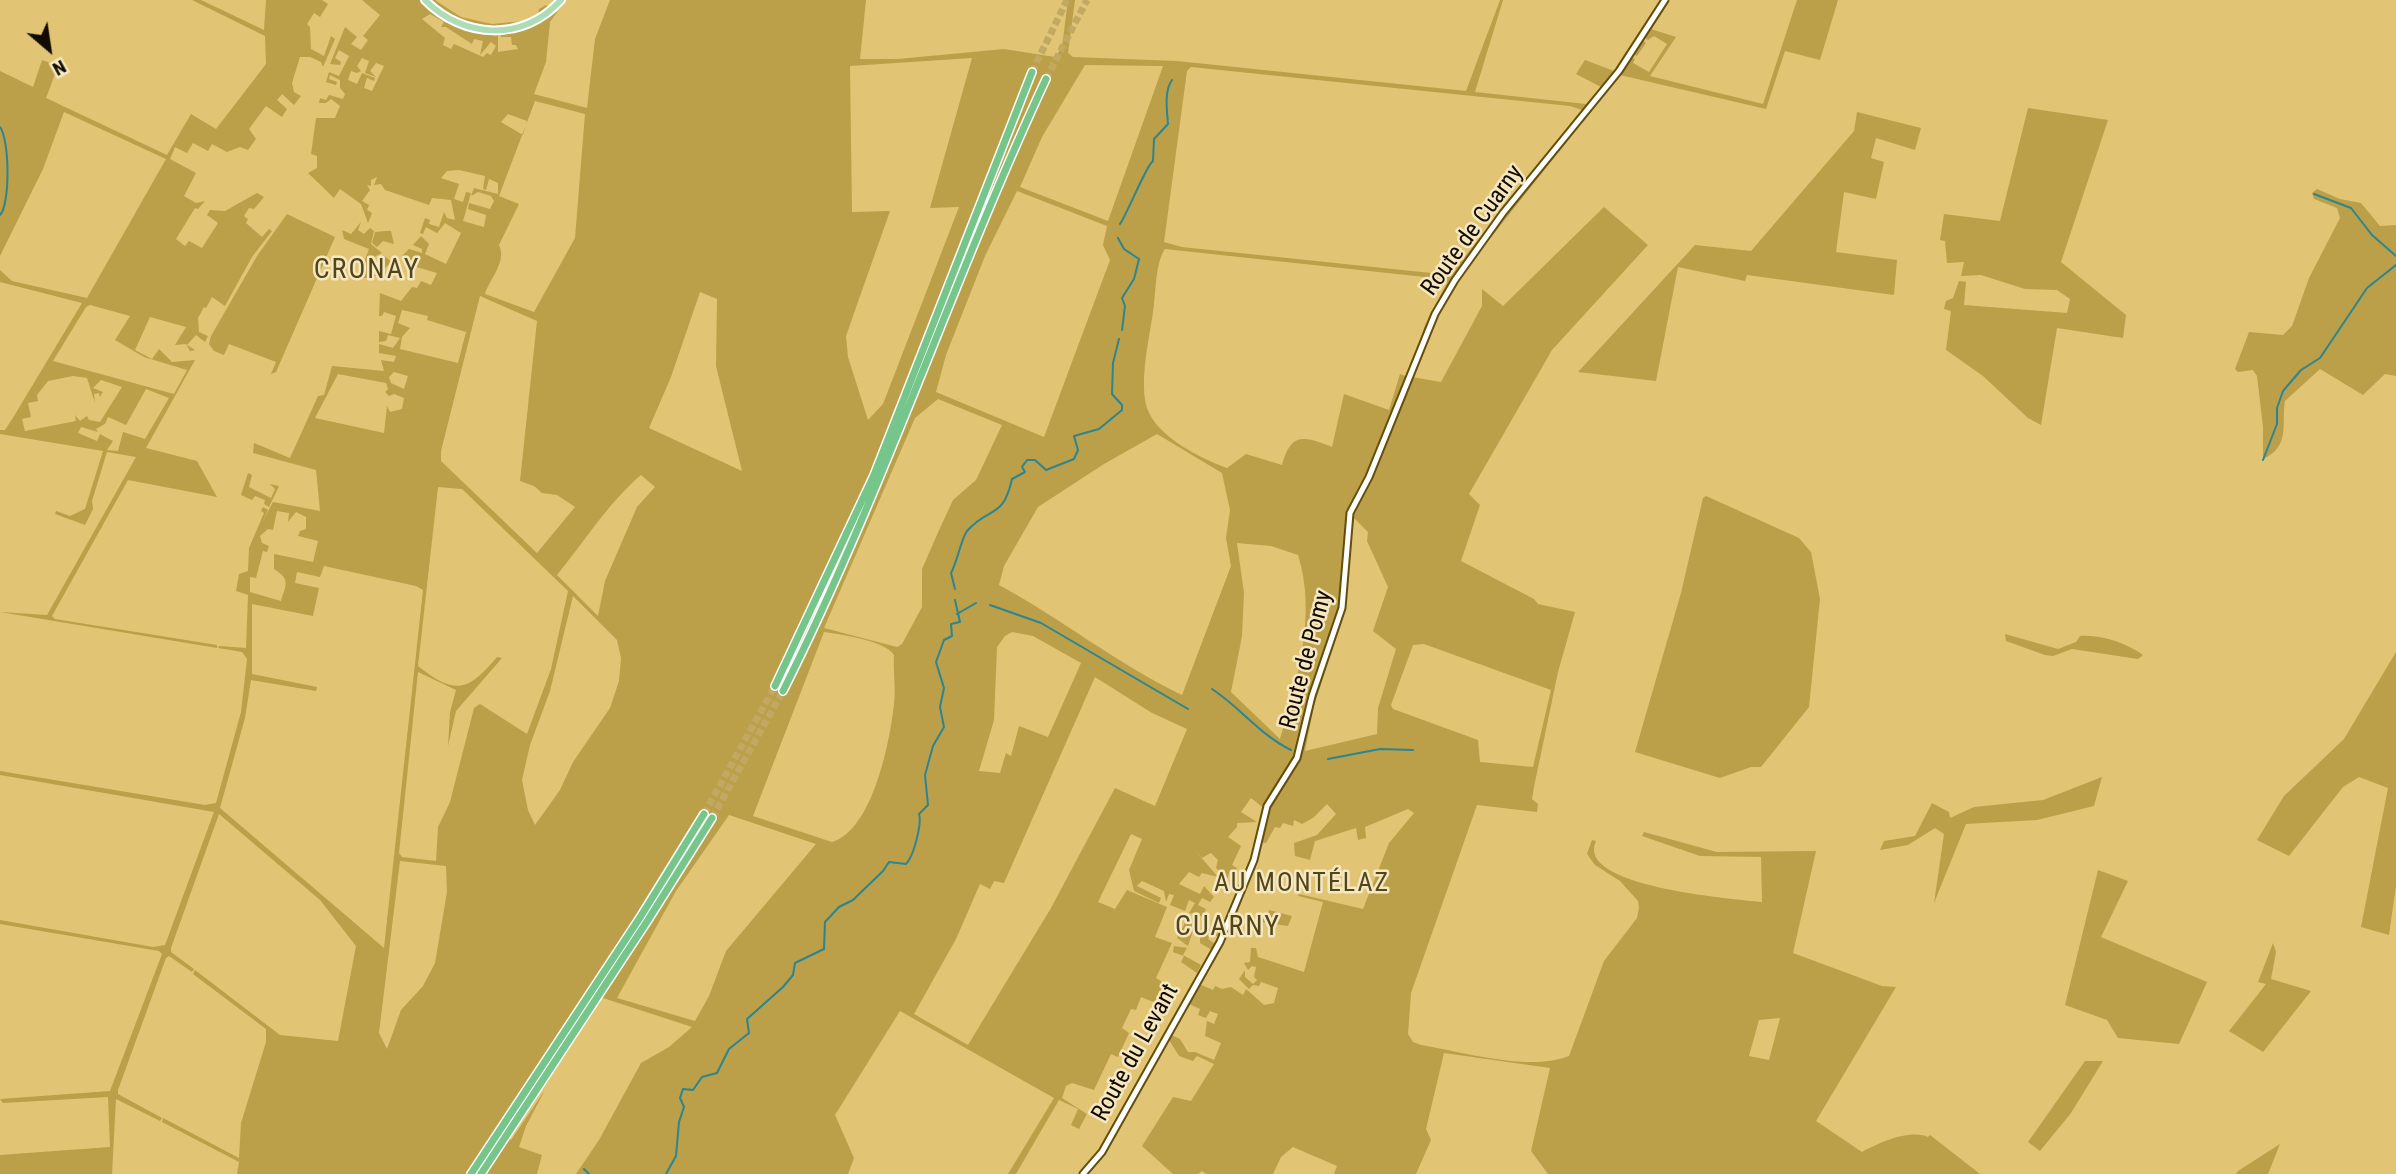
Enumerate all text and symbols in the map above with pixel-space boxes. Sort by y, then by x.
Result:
north arrow [14,14,84,84]
text: N [49,55,70,81]
street label: Route de Cuarny [1416,160,1530,302]
district label: CRONAY [314,254,420,288]
street label: Route de Pomy [1275,588,1339,732]
district label: AU MONTÉLAZ [1215,868,1389,900]
district label: CUARNY [1176,911,1280,945]
street label: Route du Levant [1087,980,1185,1126]

